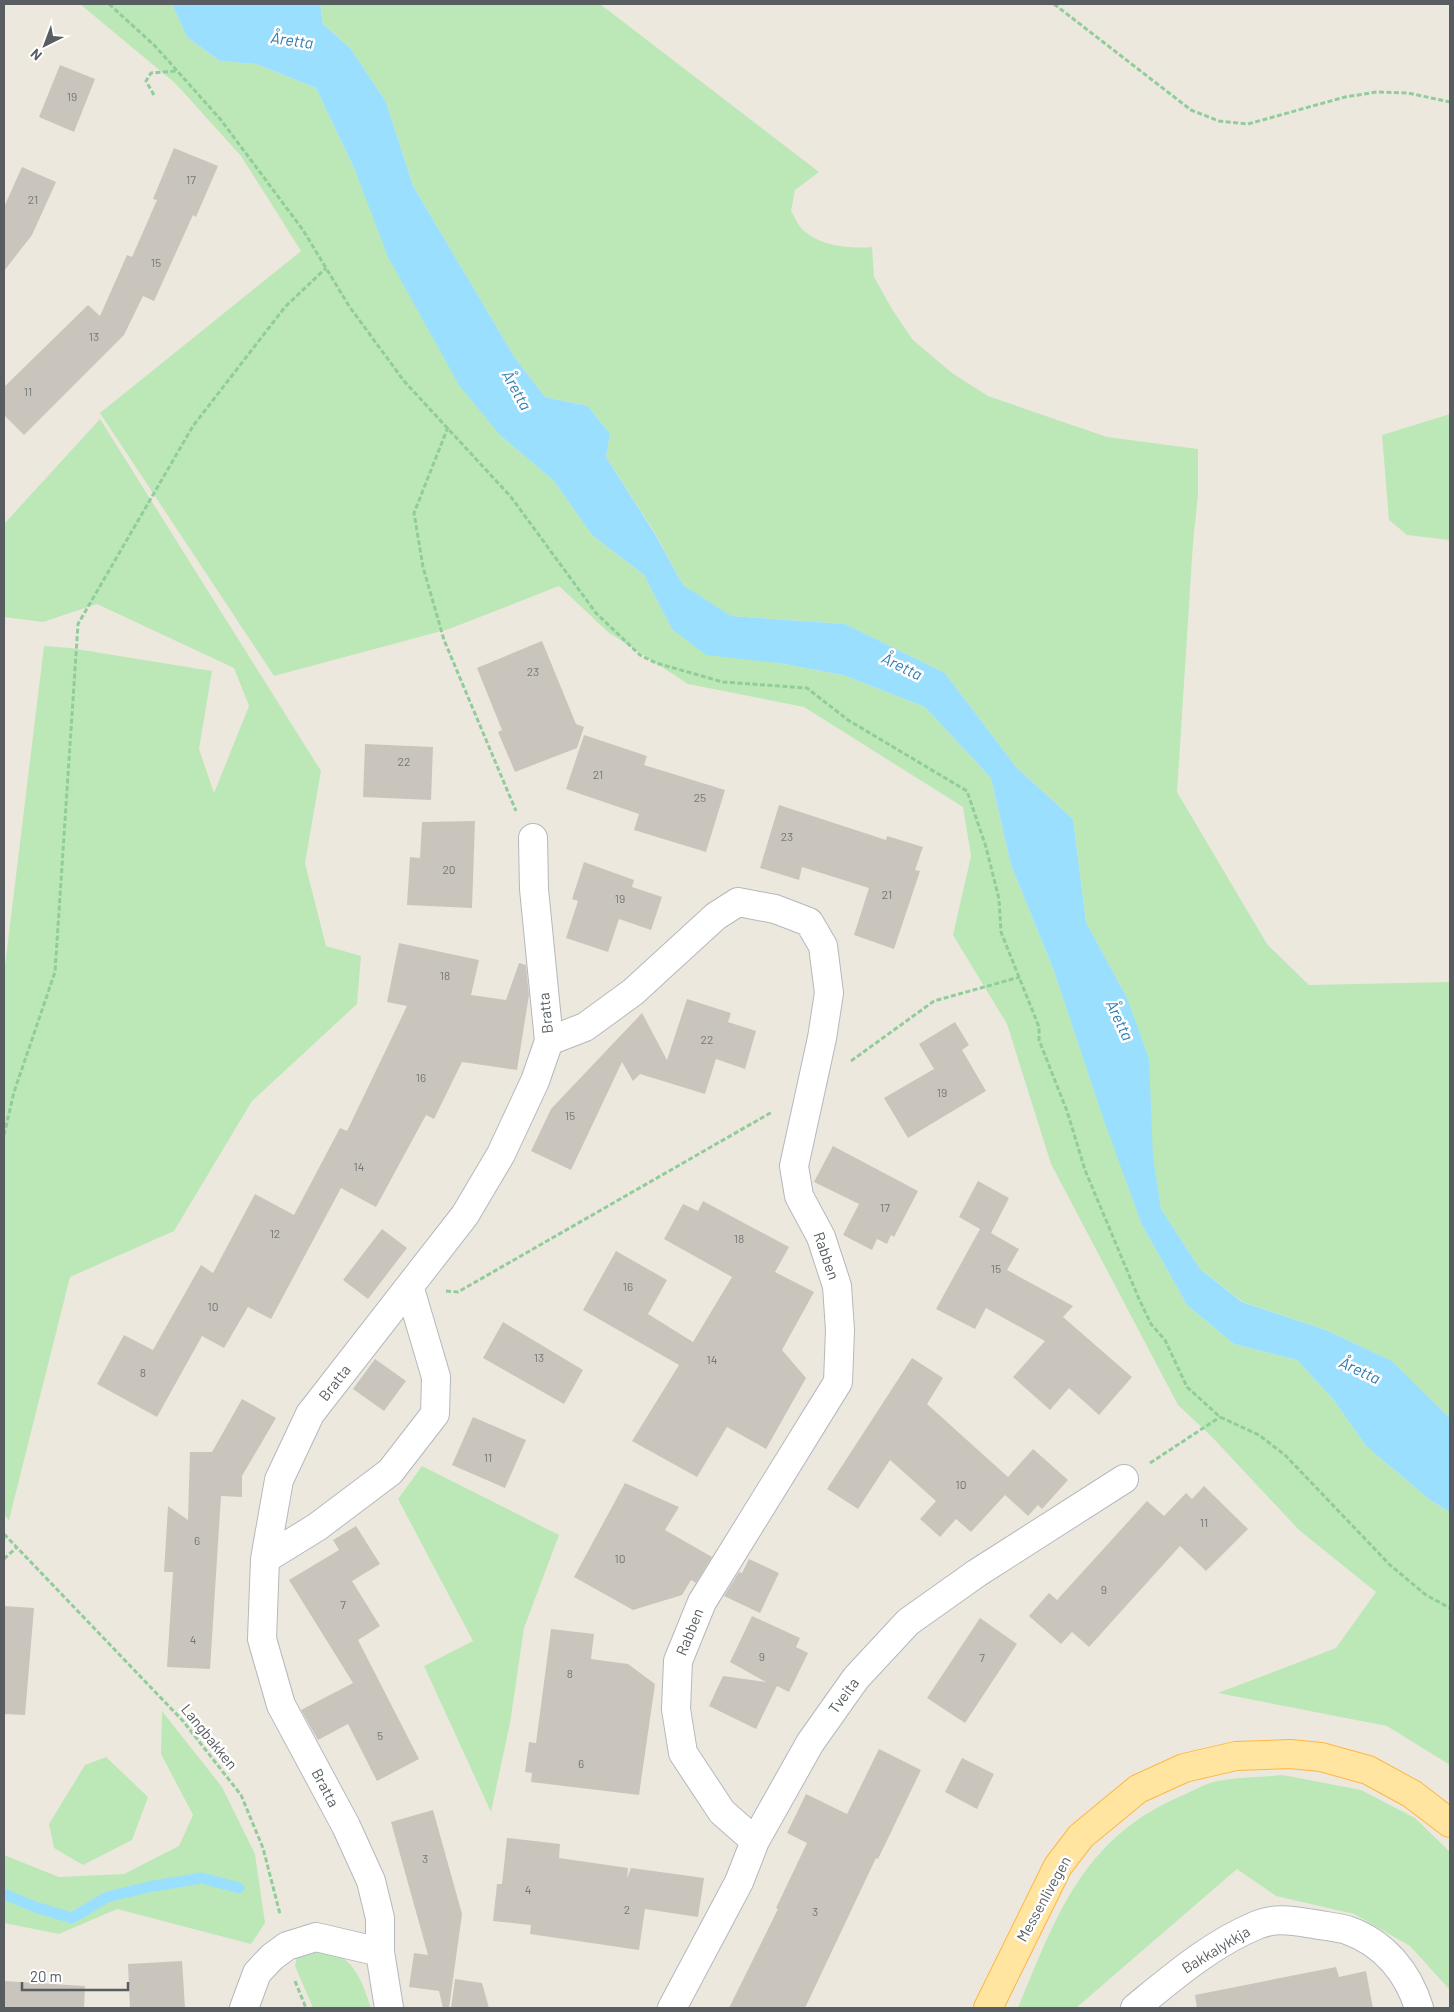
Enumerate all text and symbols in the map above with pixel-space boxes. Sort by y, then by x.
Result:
north arrow [20,20,70,70]
water label: Åretta [270,27,315,52]
text: N [27,46,45,64]
house number: 19 [67,89,77,103]
house number: 17 [186,172,196,186]
house number: 21 [28,192,38,206]
house number: 15 [151,255,161,269]
house number: 13 [89,329,99,343]
water label: Åretta [499,366,536,413]
house number: 11 [24,384,32,398]
water label: Åretta [879,648,926,683]
house number: 23 [527,664,539,678]
house number: 22 [398,754,410,768]
house number: 21 [593,767,603,781]
house number: 25 [694,790,706,804]
house number: 23 [781,829,793,843]
house number: 20 [442,862,456,876]
house number: 21 [882,887,892,901]
house number: 19 [615,891,625,905]
house number: 18 [440,968,450,982]
street label: Bratta [534,992,556,1034]
water label: Åretta [1103,996,1138,1043]
house number: 22 [701,1032,713,1046]
house number: 16 [416,1070,426,1084]
house number: 19 [937,1085,947,1099]
house number: 15 [565,1108,575,1122]
house number: 14 [354,1159,364,1173]
house number: 17 [880,1200,890,1214]
house number: 12 [270,1226,280,1240]
street label: Rabben [810,1229,843,1282]
house number: 18 [734,1231,744,1245]
house number: 15 [991,1261,1001,1275]
house number: 16 [623,1279,633,1293]
house number: 10 [208,1299,218,1313]
house number: 13 [534,1350,544,1364]
house number: 14 [707,1352,717,1366]
water label: Åretta [1337,1352,1384,1387]
street label: Bratta [314,1361,354,1404]
house number: 8 [140,1365,146,1379]
house number: 11 [484,1450,492,1464]
house number: 10 [956,1477,966,1491]
house number: 11 [1200,1515,1208,1529]
house number: 6 [194,1533,200,1547]
house number: 10 [615,1551,625,1565]
house number: 9 [1101,1582,1107,1596]
house number: 7 [340,1597,346,1611]
street label: Rabben [672,1605,707,1658]
house number: 4 [190,1632,196,1646]
house number: 9 [759,1649,765,1663]
house number: 7 [979,1650,985,1664]
house number: 8 [567,1666,573,1680]
street label: Tveita [824,1674,862,1717]
street label: Langbakken [178,1700,242,1773]
house number: 5 [377,1728,383,1742]
house number: 6 [578,1756,584,1770]
street label: Bratta [308,1765,343,1810]
house number: 3 [422,1851,428,1865]
street label: Messenlivegen [1012,1853,1074,1944]
house number: 4 [525,1882,531,1896]
house number: 2 [624,1902,630,1916]
house number: 3 [812,1904,818,1918]
street label: Bakkalykkja [1178,1922,1253,1977]
scale bar [22,1960,129,1992]
text: 20 m [30,1967,62,1985]

